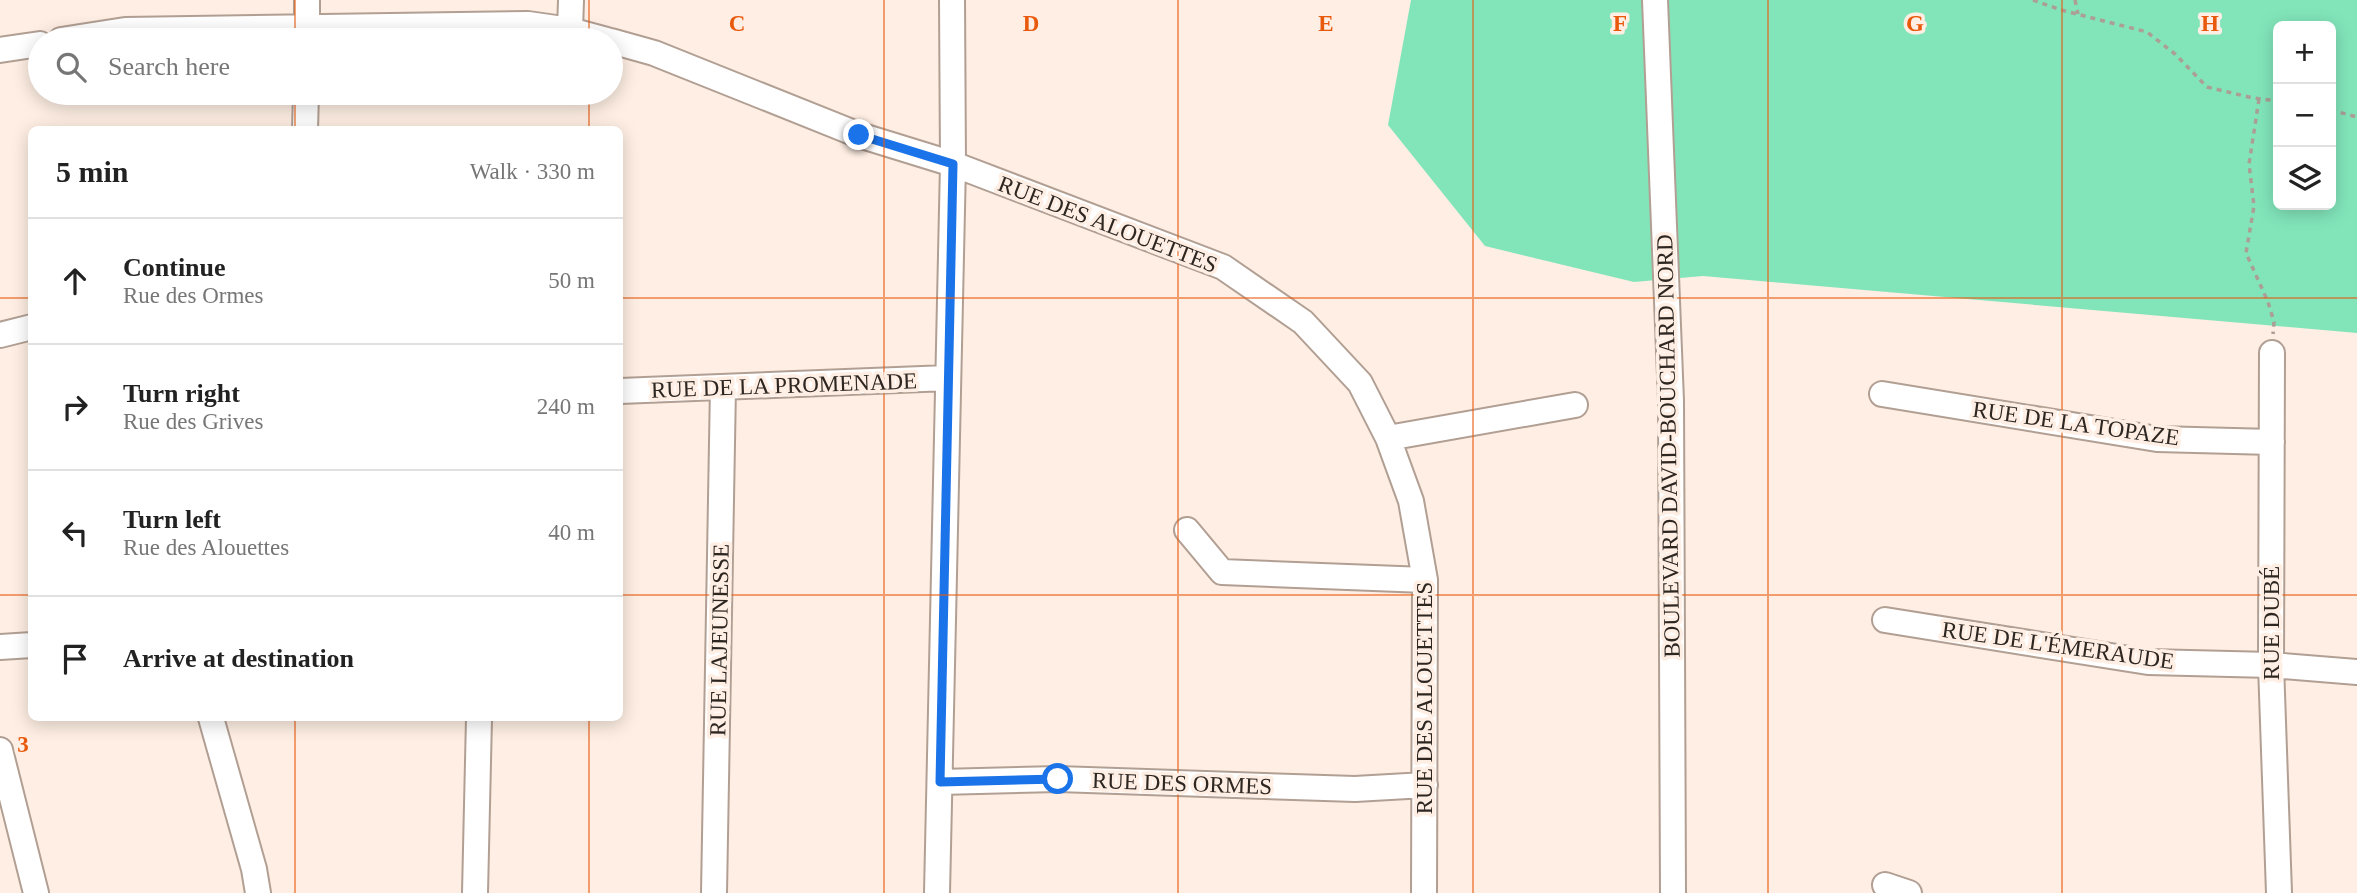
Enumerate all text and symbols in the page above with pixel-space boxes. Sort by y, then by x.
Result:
text: C [729,11,745,36]
text: D [1023,11,1039,36]
text: E [1318,11,1334,36]
text: F [1613,11,1627,36]
text: G [1906,11,1924,36]
text: H [2201,11,2219,36]
map controls [2273,21,2336,210]
button: + [2273,21,2336,84]
search box [28,28,623,105]
icon: search [52,48,90,86]
text: Search here [108,52,230,81]
button: − [2273,84,2336,147]
route end [843,119,874,150]
button: layers [2273,147,2336,210]
text: 5 min [56,155,129,188]
text: Walk · 330 m [470,159,595,184]
street label: RUE DES ALOUETTES [995,171,1221,278]
street label: BOULEVARD DAVID-BOUCHARD NORD [1652,234,1685,658]
text: Continue [123,253,226,282]
icon: ahead [56,262,94,300]
text: 50 m [548,268,595,293]
text: Rue des Ormes [123,283,264,308]
street label: RUE DE LA PROMENADE [650,368,918,403]
text: Turn right [123,379,240,408]
icon: right [56,388,94,426]
text: 240 m [537,394,595,419]
street label: RUE DE LA TOPAZE [1971,397,2181,450]
text: Rue des Grives [123,409,264,434]
text: Turn left [123,505,221,534]
icon: left [56,514,94,552]
text: 40 m [548,520,595,545]
text: Rue des Alouettes [123,535,289,560]
street label: RUE LAJEUNESSE [705,544,734,736]
street label: RUE DUBÉ [2259,566,2284,680]
street label: RUE DES ALOUETTES [1412,582,1437,814]
street label: RUE DE L'ÉMERAUDE [1940,617,2176,674]
icon: arrive [56,640,94,678]
text: Arrive at destination [123,644,354,673]
text: 3 [17,732,29,757]
route start [1042,763,1073,794]
street label: RUE DES ORMES [1091,768,1272,799]

